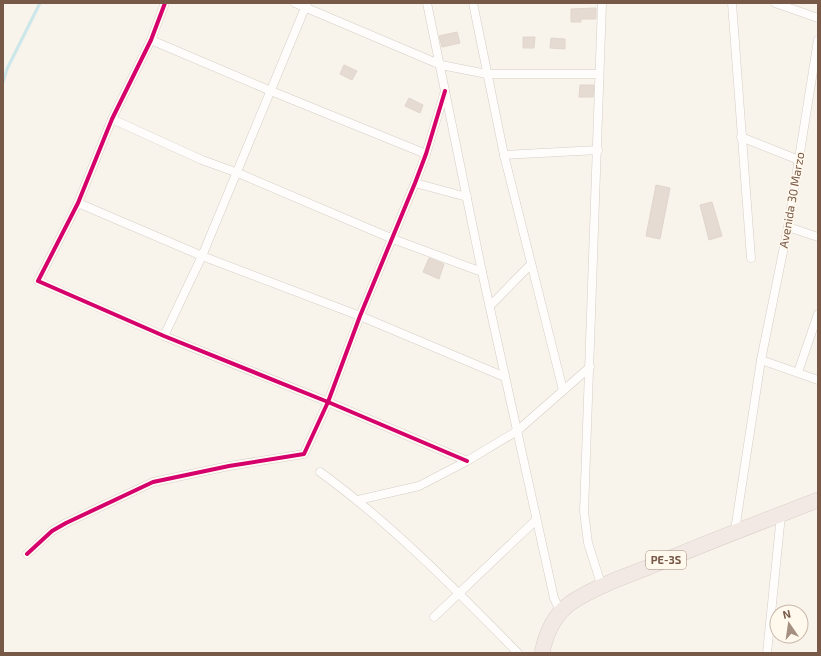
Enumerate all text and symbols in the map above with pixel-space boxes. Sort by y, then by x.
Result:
street label: Avenida 30 Marzo [776,150,806,249]
road number: PE-3S [646,551,686,569]
north arrow [769,604,809,644]
text: N [781,607,792,621]

